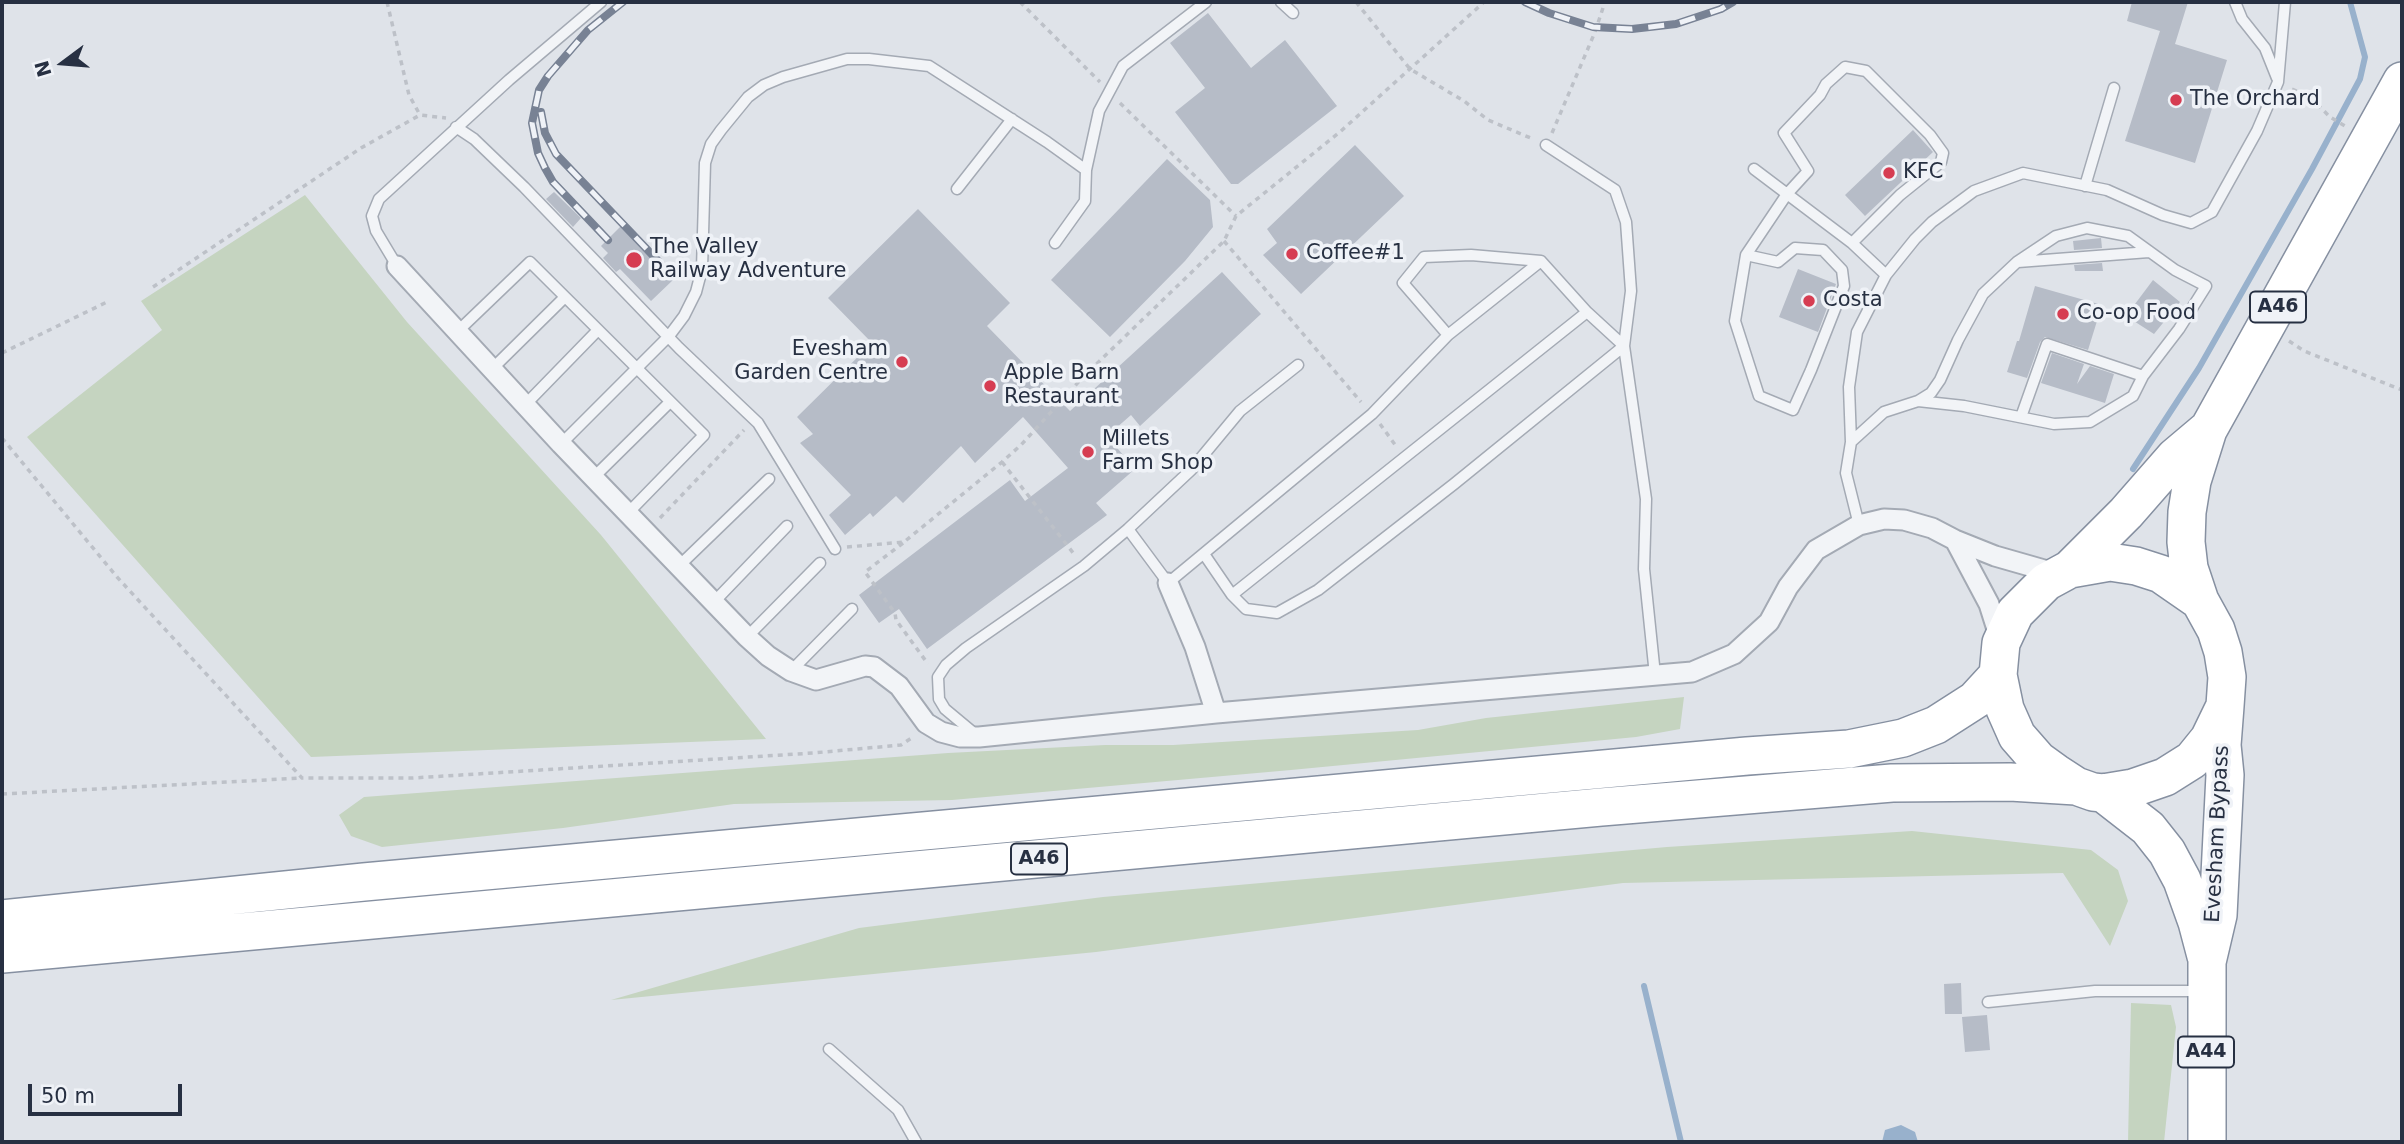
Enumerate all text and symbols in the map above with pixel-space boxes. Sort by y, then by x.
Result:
north arrow [28,28,98,98]
text: N [30,58,56,79]
place label: The Orchard [2190,87,2320,113]
marker: The Orchard [2168,92,2184,108]
place label: KFC [1903,160,1944,186]
marker: KFC [1881,165,1897,181]
place label: The Valley Railway Adventure [650,235,846,285]
place label: Coffee#1 [1306,241,1405,267]
marker: Coffee#1 [1284,246,1300,262]
marker: The Valley Railway Adventure [624,250,644,270]
place label: Costa [1823,288,1883,314]
road number: A46 [2250,292,2306,322]
marker: Costa [1801,293,1817,309]
place label: Co-op Food [2077,301,2196,327]
marker: Co-op Food [2055,306,2071,322]
place label: Evesham Garden Centre [734,337,888,387]
marker: Evesham Garden Centre [894,354,910,370]
place label: Apple Barn Restaurant [1004,361,1119,411]
marker: Apple Barn Restaurant [982,378,998,394]
place label: Millets Farm Shop [1102,427,1213,477]
marker: Millets Farm Shop [1080,444,1096,460]
street label: Evesham Bypass [2201,745,2235,923]
road number: A46 [1011,844,1067,874]
road number: A44 [2178,1036,2234,1068]
scale bar [32,1070,186,1114]
text: 50 m [41,1084,95,1108]

